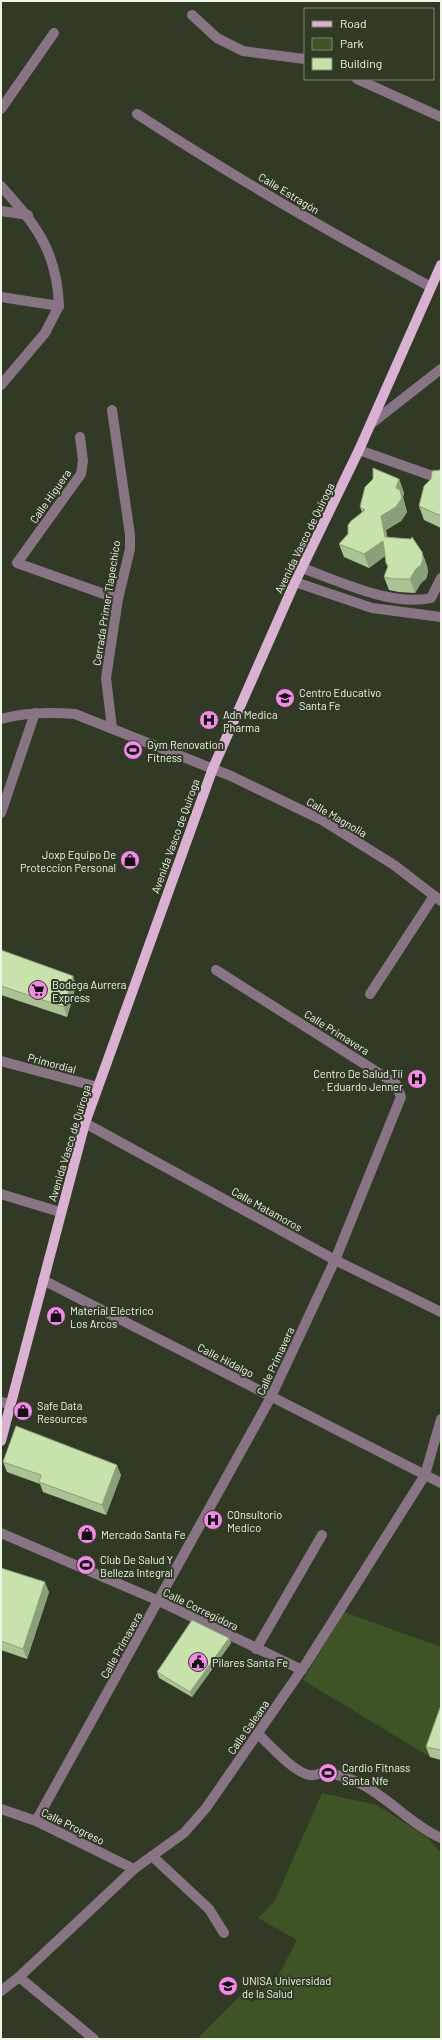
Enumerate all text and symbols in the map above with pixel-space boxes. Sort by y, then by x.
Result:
legend [304,8,434,80]
text: Road [340,16,367,30]
text: Park [340,36,364,50]
text: Building [340,56,382,70]
street label: Calle Estragón [256,170,322,216]
street label: Calle Higuera [27,467,73,525]
street label: Avenida Vasco de Quiroga [272,481,336,595]
street label: Cerrada Primer Tlapechico [90,539,122,667]
place label: Centro Educativo Santa Fe [299,686,381,712]
school or university icon: Centro Educativo Santa Fe [274,687,296,709]
place label: Adn Medica Pharma [223,708,278,734]
hospital icon: Adn Medica Pharma [198,709,220,731]
place label: Gym Renovation Fitness [147,738,224,764]
sports icon: Gym Renovation Fitness [122,739,144,761]
street label: Avenida Vasco de Quiroga [148,777,202,895]
street label: Calle Magnolia [305,794,369,840]
place label: Joxp Equipo De Proteccion Personal [20,848,116,874]
shop icon: Joxp Equipo De Proteccion Personal [119,849,141,871]
place label: Bodega Aurrera Express [52,978,126,1004]
supermarket icon: Bodega Aurrera Express [27,979,49,1001]
street label: Calle Primavera [302,1007,372,1057]
street label: Primordial [27,1050,77,1076]
place label: Centro De Salud Tii . Eduardo Jenner [313,1067,403,1093]
hospital icon: Centro De Salud Tii . Eduardo Jenner [406,1068,428,1090]
street label: Avenida Vasco de Quiroga [45,1083,93,1203]
street label: Calle Matamoros [229,1184,305,1234]
place label: Material Eléctrico Los Arcos [70,1304,154,1330]
shop icon: Material Eléctrico Los Arcos [45,1305,67,1327]
street label: Calle Primavera [254,1325,296,1397]
street label: Calle Hidalgo [196,1340,256,1380]
place label: Safe Data Resources [37,1399,87,1425]
shop icon: Safe Data Resources [12,1400,34,1422]
place label: C0nsultorio Medico [227,1508,282,1534]
hospital icon: C0nsultorio Medico [202,1509,224,1531]
shop icon: Mercado Santa Fe [76,1523,98,1545]
place label: Mercado Santa Fe [101,1528,186,1541]
place label: Club De Salud Y Belleza Integral [100,1553,173,1579]
sports icon: Club De Salud Y Belleza Integral [75,1554,97,1576]
street label: Calle Corregidora [161,1585,241,1633]
street label: Calle Primavera [97,1610,145,1680]
public building icon: Pilares Santa Fe [187,1651,209,1673]
place label: Pilares Santa Fe [212,1656,288,1669]
street label: Calle Galeana [225,1697,271,1757]
place label: Cardio Fitnass Santa Nfe [342,1761,410,1787]
sports icon: Cardio Fitnass Santa Nfe [317,1762,339,1784]
street label: Calle Progreso [39,1805,107,1847]
place label: UNISA Universidad de la Salud [242,1974,331,2000]
school or university icon: UNISA Universidad de la Salud [217,1975,239,1997]

